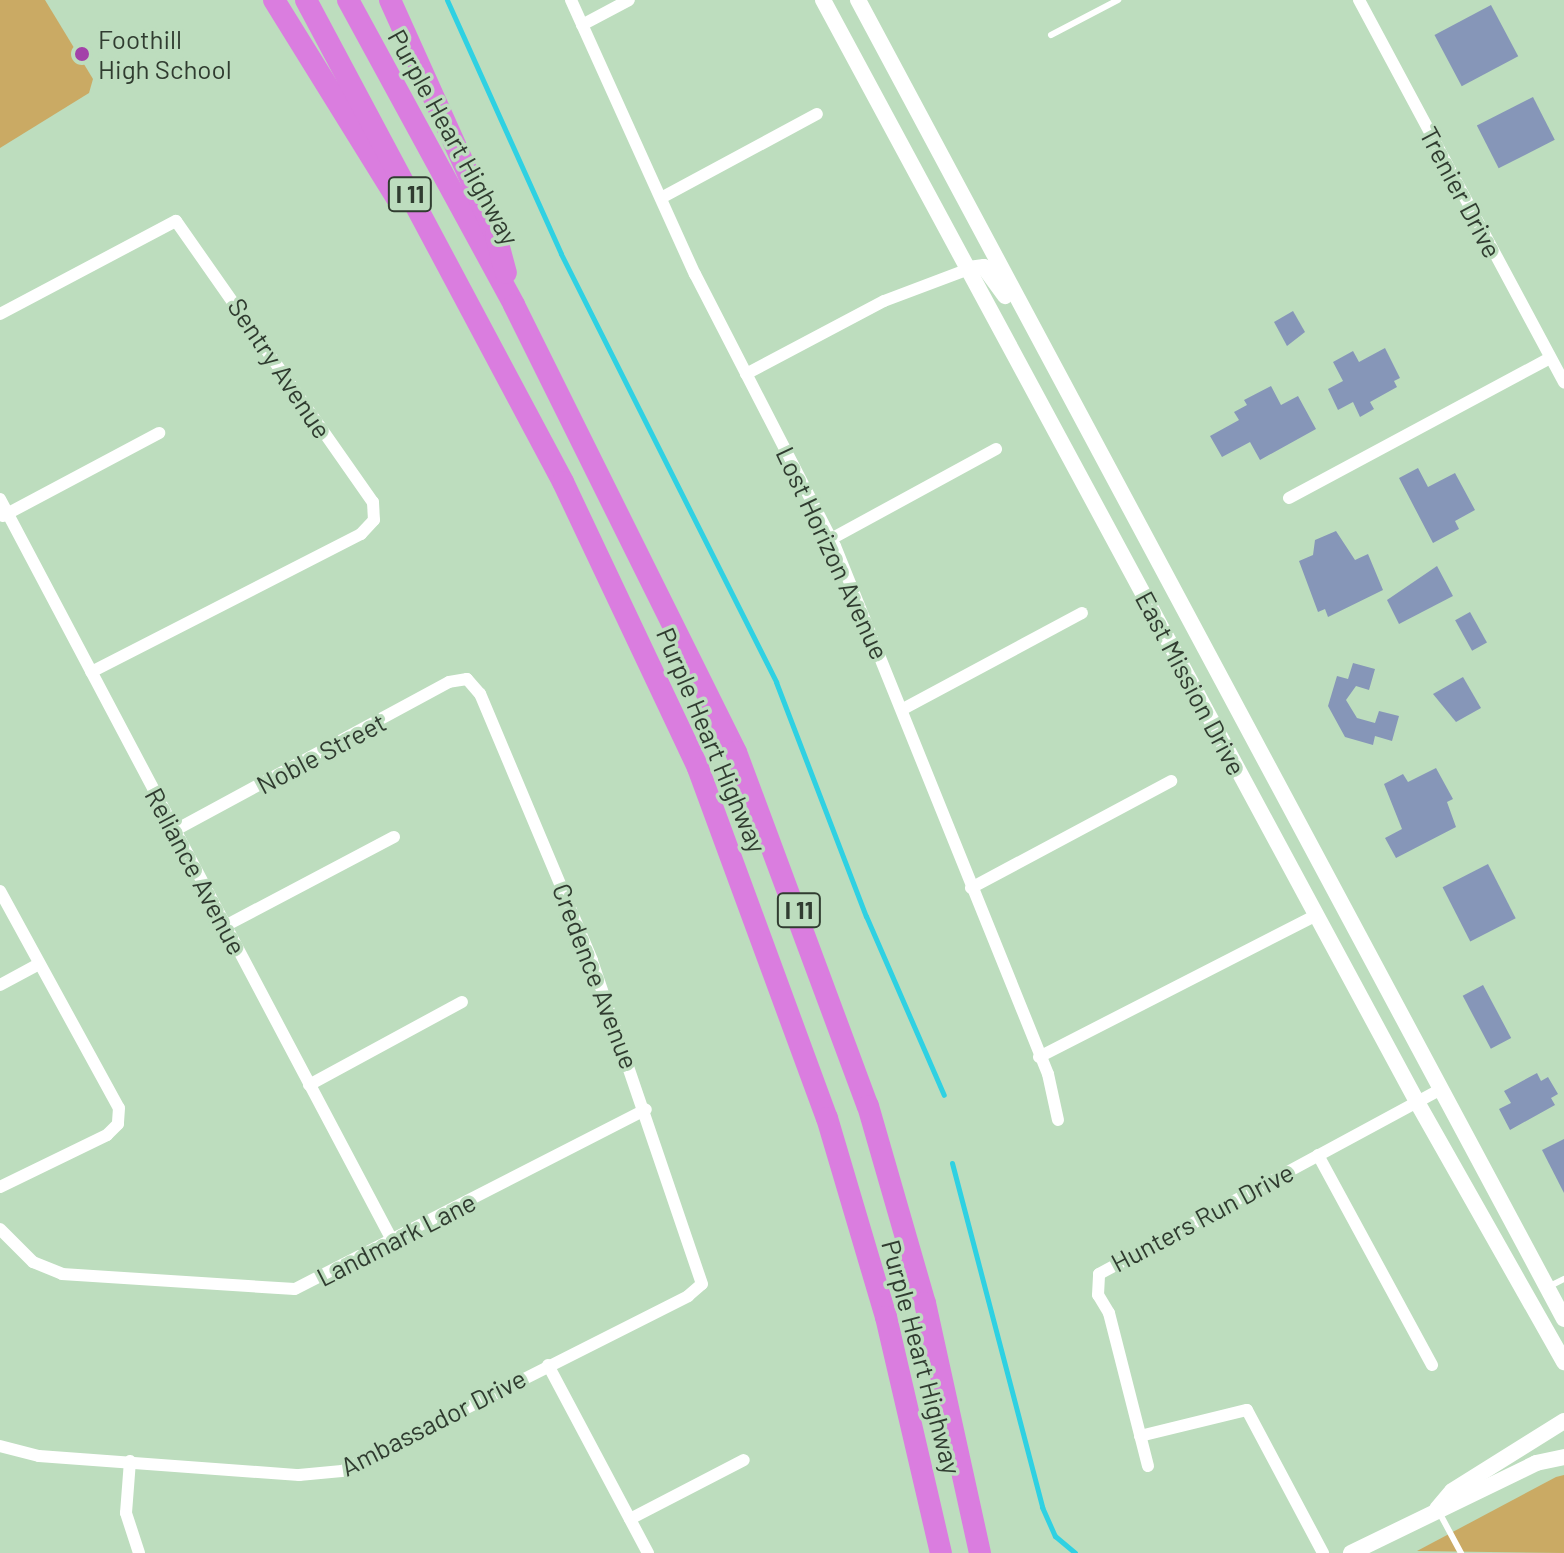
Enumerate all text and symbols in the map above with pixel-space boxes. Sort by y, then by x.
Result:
place label: Foothill High School [98,23,232,84]
street label: Purple Heart Highway [382,24,526,250]
marker: Foothill High School [73,45,91,63]
street label: Trenier Drive [1413,121,1509,263]
road number: I 11 [386,174,434,214]
street label: Sentry Avenue [222,292,338,444]
street label: Lost Horizon Avenue [770,442,896,664]
street label: East Mission Drive [1129,586,1253,780]
street label: Purple Heart Highway [650,623,774,857]
street label: Noble Street [251,706,391,800]
street label: Reliance Avenue [139,782,253,960]
street label: Credence Avenue [546,879,646,1073]
road number: I 11 [775,890,823,930]
street label: Hunters Run Drive [1106,1156,1298,1278]
street label: Landmark Lane [311,1186,481,1292]
street label: Purple Heart Highway [876,1236,968,1478]
street label: Ambassador Drive [335,1362,531,1482]

